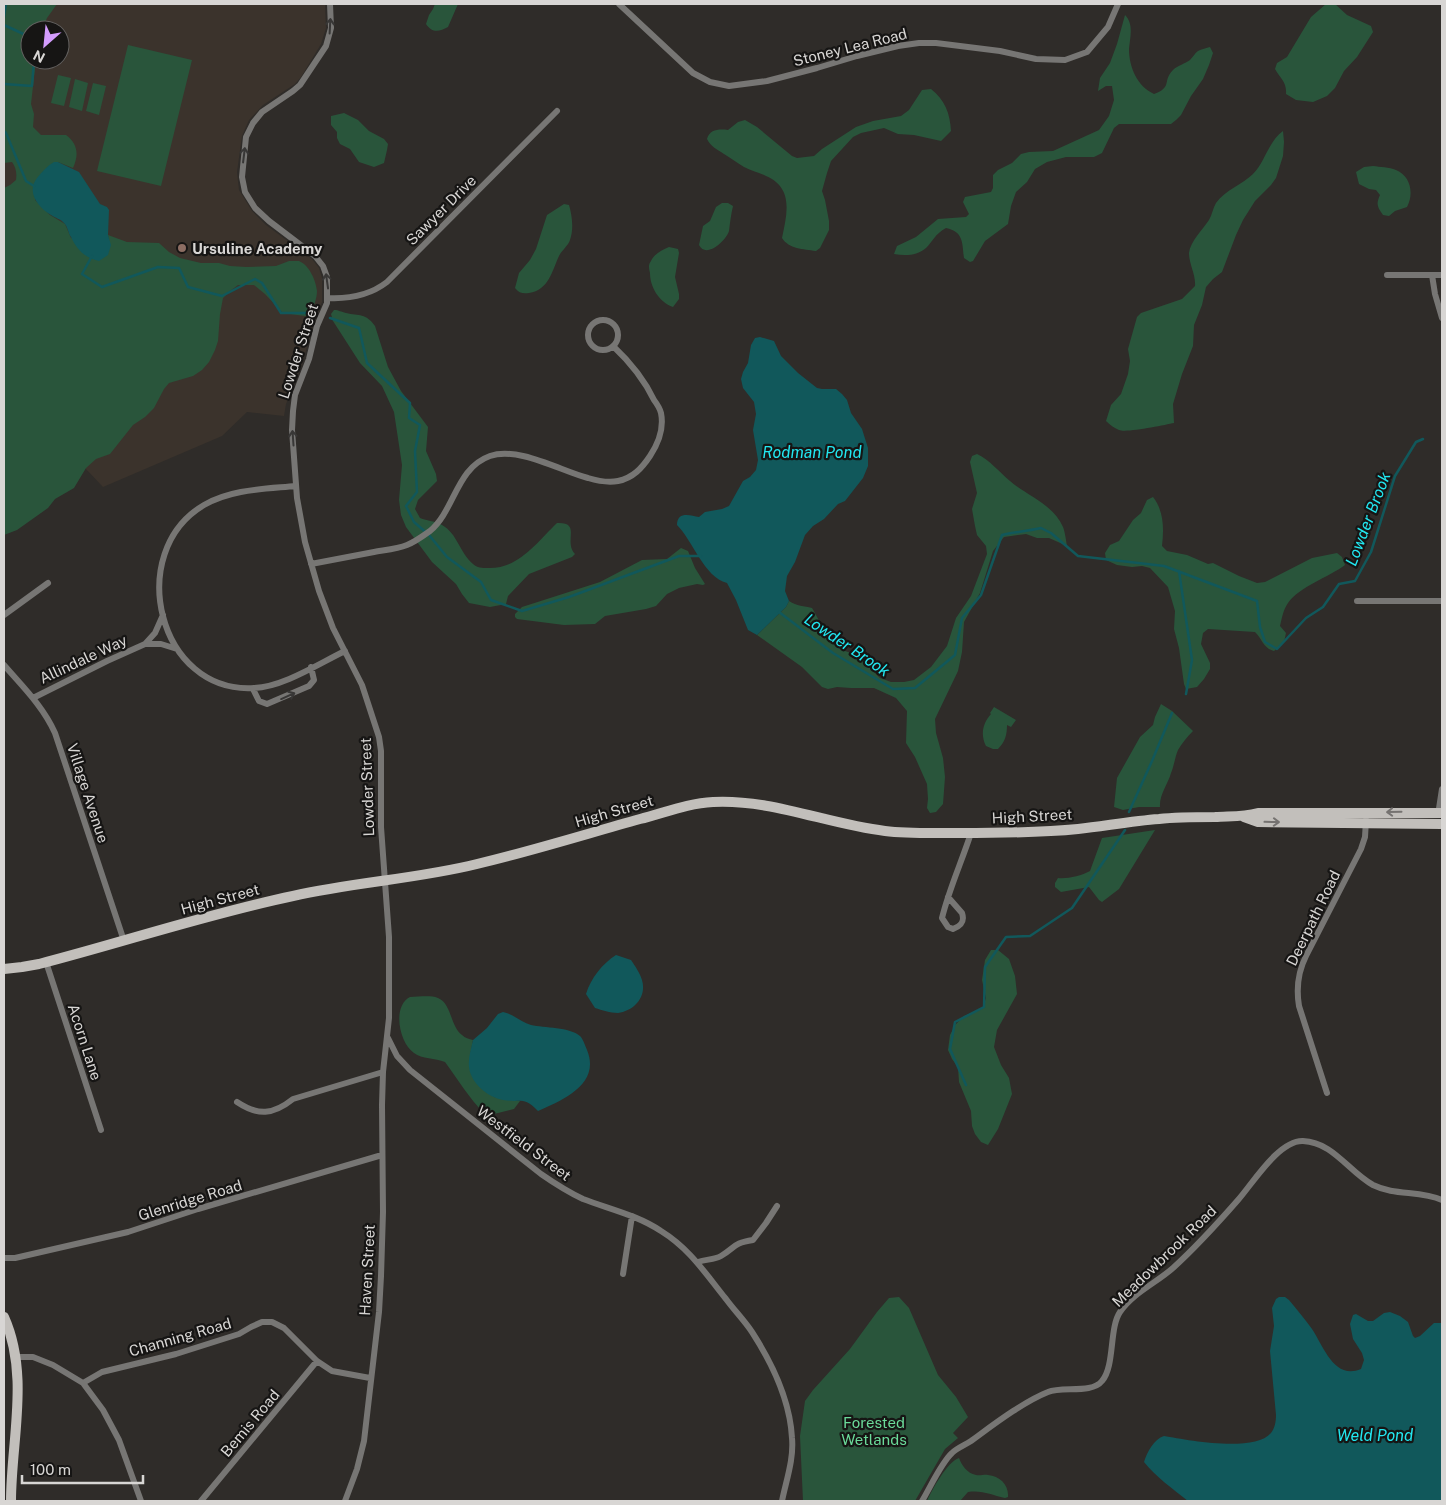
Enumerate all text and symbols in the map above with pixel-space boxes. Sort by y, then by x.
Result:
one-way arrow [326,18,335,34]
north arrow [20,20,70,70]
street label: Stoney Lea Road [791,25,909,69]
text: N [31,47,48,66]
one-way arrow [239,147,249,163]
street label: Sawyer Drive [403,172,479,248]
place label: Ursuline Academy [192,240,323,257]
marker: Ursuline Academy [176,242,188,254]
one-way arrow [322,274,332,290]
street label: Lowder Street [275,301,321,401]
one-way arrow [288,430,297,446]
water label: Rodman Pond [762,443,862,462]
water label: Lowder Brook [1341,469,1395,569]
water label: Lowder Brook [801,609,894,681]
street label: Allindale Way [36,631,130,687]
one-way arrow [280,691,295,700]
street label: Lowder Street [357,737,377,837]
street label: Village Avenue [64,741,112,845]
street label: High Street [573,792,655,830]
street label: High Street [991,805,1073,827]
one-way arrow [1386,807,1402,817]
one-way arrow [1264,817,1280,827]
street label: Deerpath Road [1283,868,1343,968]
street label: High Street [179,880,261,918]
street label: Acorn Lane [65,1002,105,1082]
street label: Westfield Street [474,1102,574,1184]
street label: Glenridge Road [136,1176,244,1224]
street label: Meadowbrook Road [1108,1202,1220,1310]
street label: Haven Street [356,1224,378,1316]
street label: Channing Road [127,1314,233,1360]
street label: Bemis Road [217,1386,283,1460]
park label: Forested Wetlands [841,1414,907,1448]
water label: Weld Pond [1337,1426,1414,1445]
scale bar [22,1452,144,1484]
text: 100 m [30,1461,71,1478]

